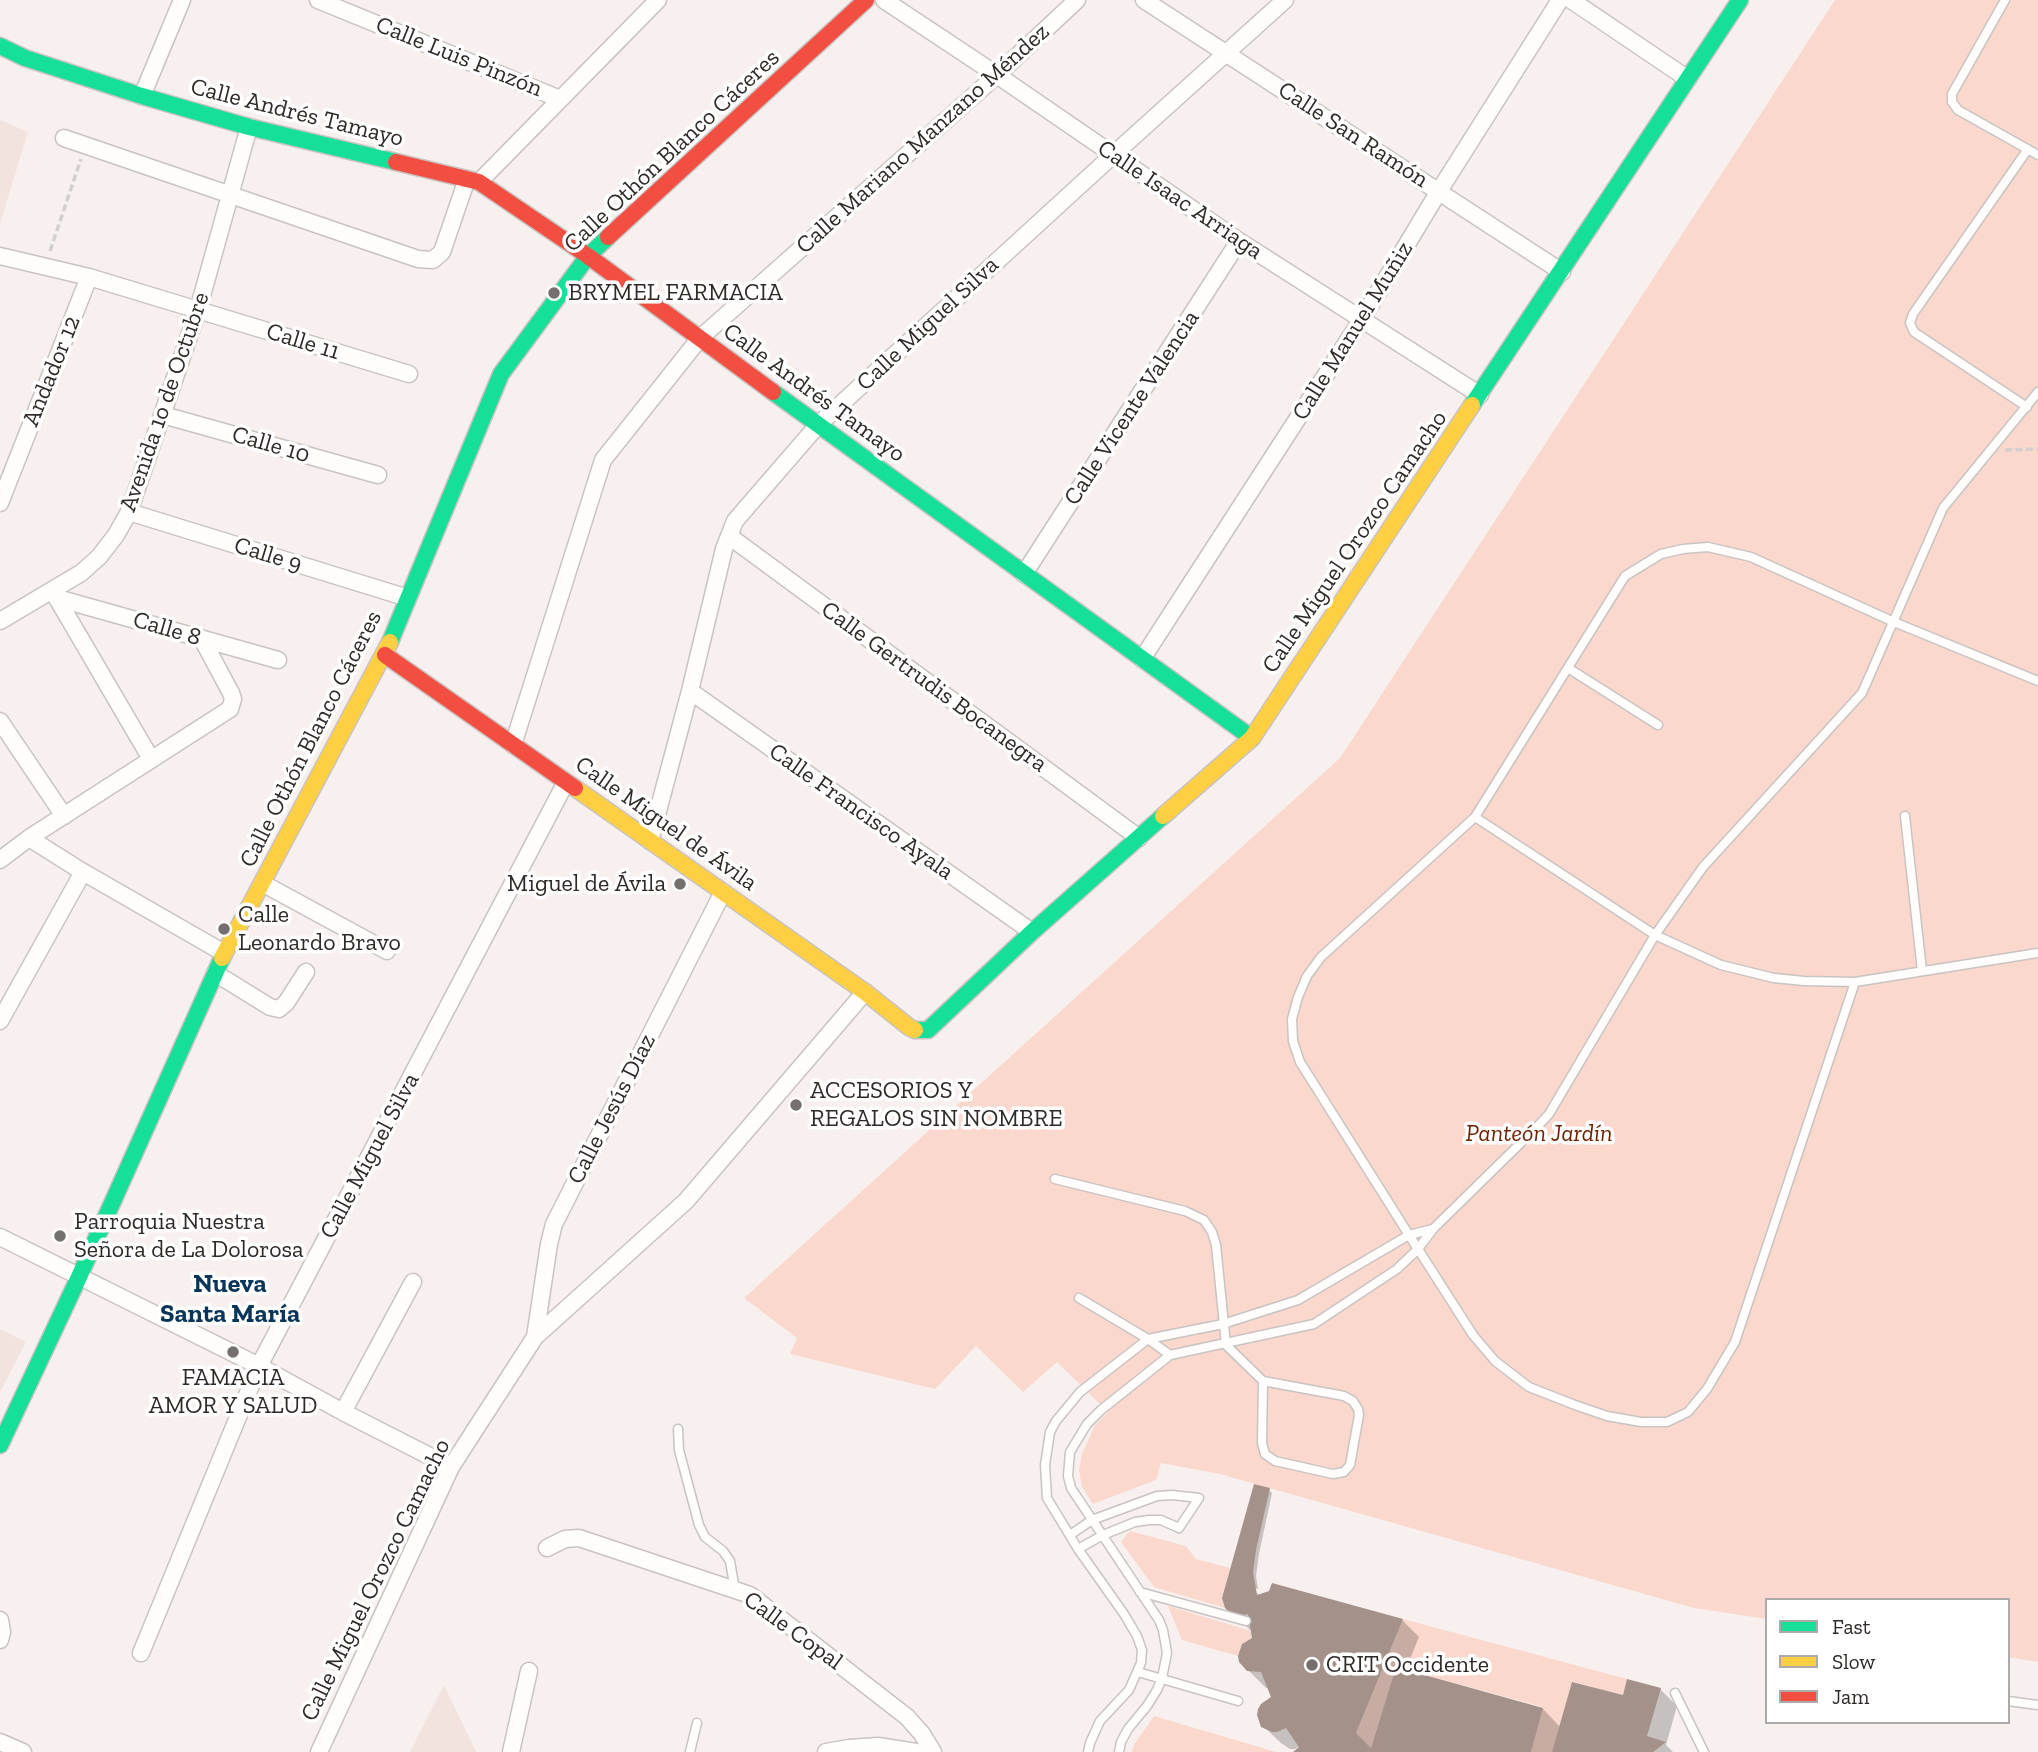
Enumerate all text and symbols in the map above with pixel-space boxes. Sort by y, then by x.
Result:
street label: Calle Luis Pinzón [372,10,546,104]
street label: Calle Mariano Manzano Méndez [790,18,1056,260]
street label: Calle Othón Blanco Cáceres [558,44,786,258]
street label: Calle Andrés Tamayo [188,73,406,153]
street label: Calle San Ramón [1272,76,1434,194]
street label: Calle Isaac Arriaga [1092,134,1268,266]
street label: Calle Manuel Muñiz [1286,236,1420,426]
street label: Calle Miguel Silva [851,251,1005,397]
place label: BRYMEL FARMACIA [568,279,783,307]
marker: BRYMEL FARMACIA [546,285,562,301]
street label: Avenida 1o de Octubre [114,288,216,516]
street label: Calle Vicente Valencia [1058,305,1206,511]
street label: Andador 12 [17,312,87,430]
street label: Calle 11 [263,317,343,367]
street label: Calle Andrés Tamayo [717,317,911,469]
street label: Calle Miguel Orozco Camacho [1256,405,1454,679]
street label: Calle 10 [229,420,313,470]
street label: Calle 9 [231,531,305,579]
street label: Calle Gertrudis Bocanegra [815,595,1053,779]
street label: Calle 8 [130,606,204,652]
street label: Calle Othón Blanco Cáceres [234,606,388,872]
street label: Calle Francisco Ayala [763,737,959,887]
street label: Calle Miguel de Ávila [569,750,763,898]
place label: Miguel de Ávila [507,870,666,898]
marker: Miguel de Ávila [672,876,688,892]
place label: Calle Leonardo Bravo [238,901,401,957]
marker: Calle Leonardo Bravo [216,921,232,937]
street label: Calle Jesús Díaz [562,1029,662,1189]
street label: Calle Miguel Silva [314,1068,426,1244]
place label: ACCESORIOS Y REGALOS SIN NOMBRE [810,1077,1063,1133]
marker: ACCESORIOS Y REGALOS SIN NOMBRE [788,1097,804,1113]
park label: Panteón Jardín [1465,1120,1613,1148]
place label: Parroquia Nuestra Señora de La Dolorosa [74,1208,304,1264]
marker: Parroquia Nuestra Señora de La Dolorosa [52,1228,68,1244]
district label: Nueva Santa María [160,1269,300,1330]
marker: FAMACIA AMOR Y SALUD [225,1344,241,1360]
place label: FAMACIA AMOR Y SALUD [149,1364,317,1420]
street label: Calle Miguel Orozco Camacho [295,1434,457,1726]
street label: Calle Copal [738,1585,848,1677]
legend [1765,1598,2010,1724]
text: Fast [1832,1614,1871,1639]
text: Slow [1832,1649,1875,1674]
place label: CRIT Occidente [1326,1651,1489,1679]
marker: CRIT Occidente [1304,1657,1320,1673]
text: Jam [1832,1684,1869,1709]

